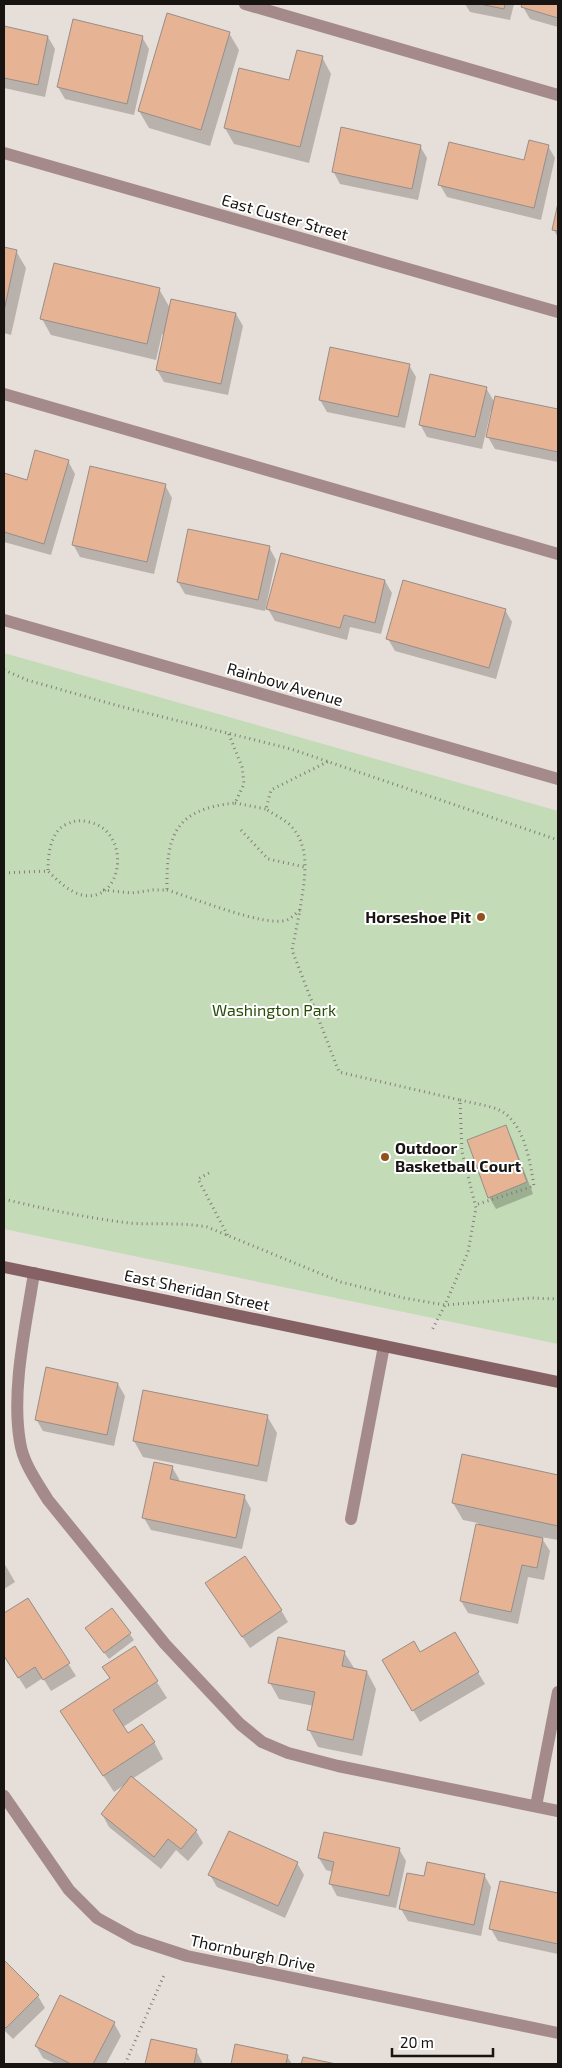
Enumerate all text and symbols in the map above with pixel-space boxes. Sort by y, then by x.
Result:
street label: East Custer Street [220,189,351,244]
street label: Rainbow Avenue [225,658,345,709]
place label: Horseshoe Pit [365,907,471,926]
marker: Horseshoe Pit [475,911,487,923]
park label: Washington Park [212,1000,336,1019]
place label: Outdoor Basketball Court [395,1138,521,1175]
marker: Outdoor Basketball Court [379,1151,391,1163]
street label: East Sheridan Street [123,1265,272,1314]
street label: Thornburgh Drive [189,1930,318,1975]
scale bar [392,2026,493,2058]
text: 20 m [400,2033,434,2051]

